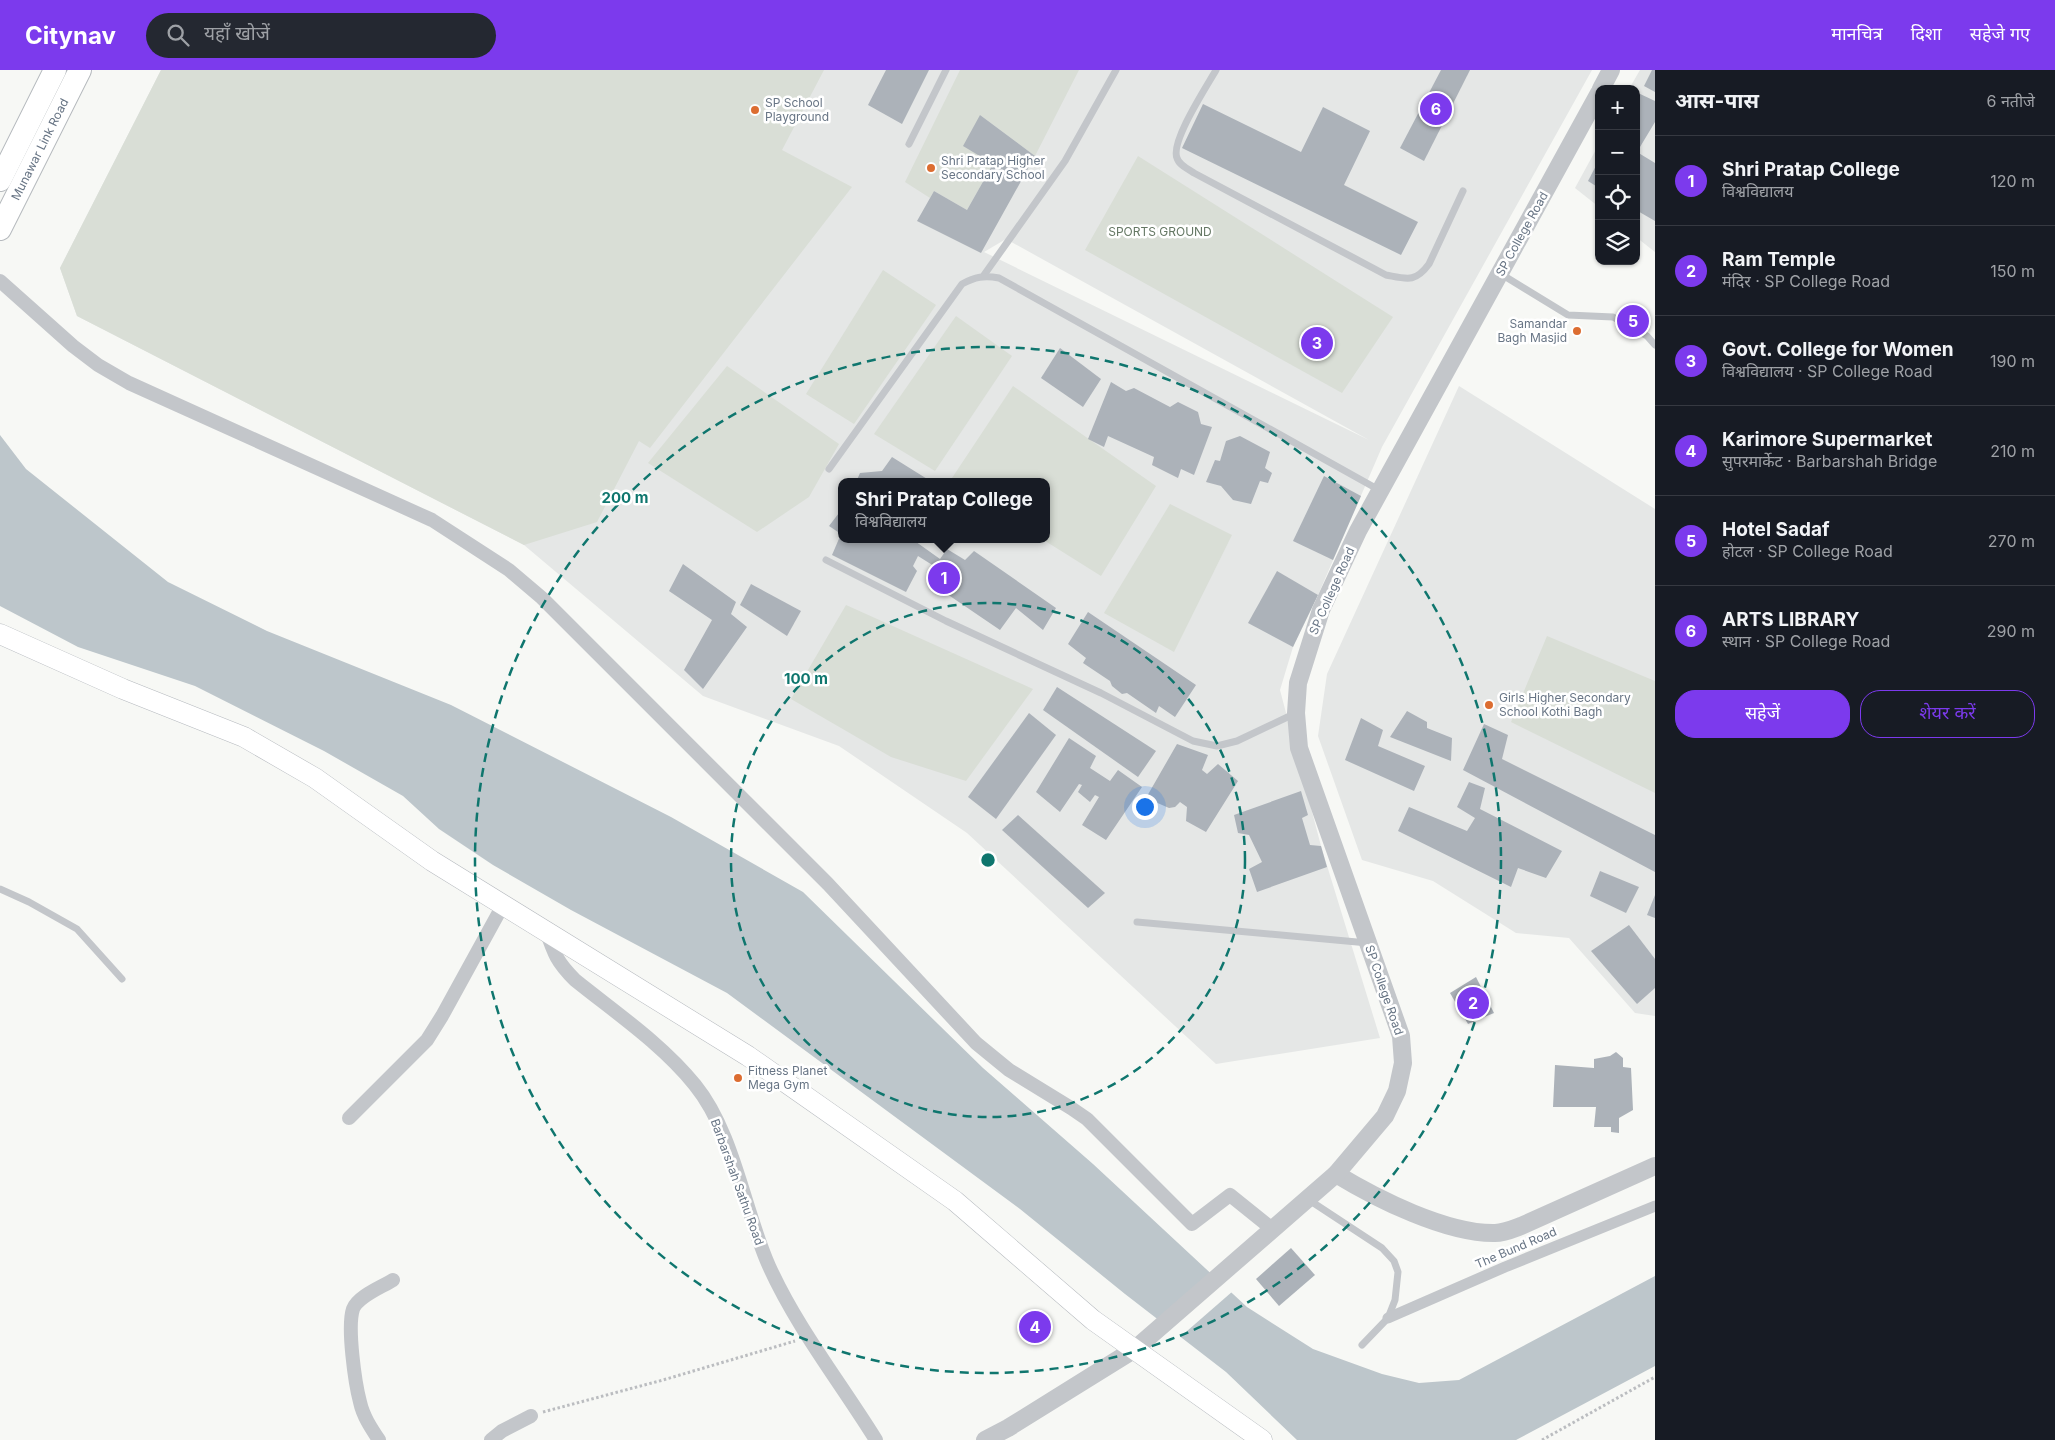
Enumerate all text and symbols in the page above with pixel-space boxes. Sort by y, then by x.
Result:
search box [146,13,496,58]
text: Citynav [25,21,116,50]
icon: search [164,21,192,49]
text: यहाँ खोजें [204,22,270,45]
text: मानचित्र [1831,23,1883,44]
text: दिशा [1911,23,1942,44]
text: सहेजे गए [1970,23,2030,44]
map controls [1595,85,1640,265]
button: + [1595,85,1640,130]
text: आस-पास [1675,88,1759,113]
pin: 6 [1420,90,1452,128]
text: 6 नतीजे [1987,91,2035,111]
place label: SP School Playground [765,95,829,124]
street label: Munawar Link Road [8,96,71,203]
marker: SP School Playground [749,104,761,116]
button: − [1595,130,1640,175]
place label: Shri Pratap Higher Secondary School [941,153,1045,182]
text: Shri Pratap College [1722,158,1900,181]
marker: Shri Pratap Higher Secondary School [925,162,937,174]
text: 1 [1688,171,1694,191]
text: 120 m [1990,171,2035,191]
button: locate [1595,175,1640,220]
text: विश्वविद्यालय [1722,181,1793,201]
street label: SP College Road [1492,189,1551,279]
button: layers [1595,220,1640,265]
park label: SPORTS GROUND [1108,224,1212,239]
text: Ram Temple [1722,248,1836,271]
text: 2 [1686,261,1696,281]
text: 150 m [1990,261,2035,281]
text: मंदिर · SP College Road [1722,271,1890,291]
pin: 5 [1617,302,1649,340]
place label: Samandar Bagh Masjid [1498,316,1567,345]
pin: 3 [1301,324,1333,362]
marker: Samandar Bagh Masjid [1571,325,1583,337]
text: Govt. College for Women [1722,338,1954,361]
text: 3 [1686,351,1696,371]
text: 190 m [1990,351,2035,371]
text: विश्वविद्यालय · SP College Road [1722,361,1933,381]
text: Karimore Supermarket [1722,428,1933,451]
text: 4 [1686,441,1696,461]
text: 210 m [1990,441,2035,461]
text: सुपरमार्केट · Barbarshah Bridge [1722,451,1937,471]
popup [838,478,1050,543]
text: 200 m [602,488,648,507]
text: Shri Pratap College [855,488,1033,511]
text: विश्वविद्यालय [855,511,927,531]
text: Hotel Sadaf [1722,518,1830,541]
text: 5 [1686,531,1696,551]
text: 270 m [1988,531,2035,551]
text: होटल · SP College Road [1722,541,1893,561]
street label: SP College Road [1306,545,1358,637]
pin: 1 [928,559,960,597]
text: ARTS LIBRARY [1722,608,1859,631]
text: 6 [1686,621,1696,641]
text: 290 m [1987,621,2035,641]
text: स्थान · SP College Road [1722,631,1890,651]
text: 100 m [784,669,828,688]
place label: Girls Higher Secondary School Kothi Bagh [1499,690,1631,719]
button: सहेजें [1675,690,1850,738]
button: शेयर करें [1860,690,2035,738]
marker: Girls Higher Secondary School Kothi Bagh [1483,699,1495,711]
your location [1132,794,1158,820]
centre of rings [979,851,997,869]
street label: SP College Road [1362,943,1407,1037]
pin: 2 [1457,984,1489,1022]
place label: Fitness Planet Mega Gym [748,1063,827,1092]
marker: Fitness Planet Mega Gym [732,1072,744,1084]
street label: Barbarshah Sathu Road [708,1117,767,1247]
street label: The Bund Road [1473,1224,1559,1271]
pin: 4 [1019,1308,1051,1346]

